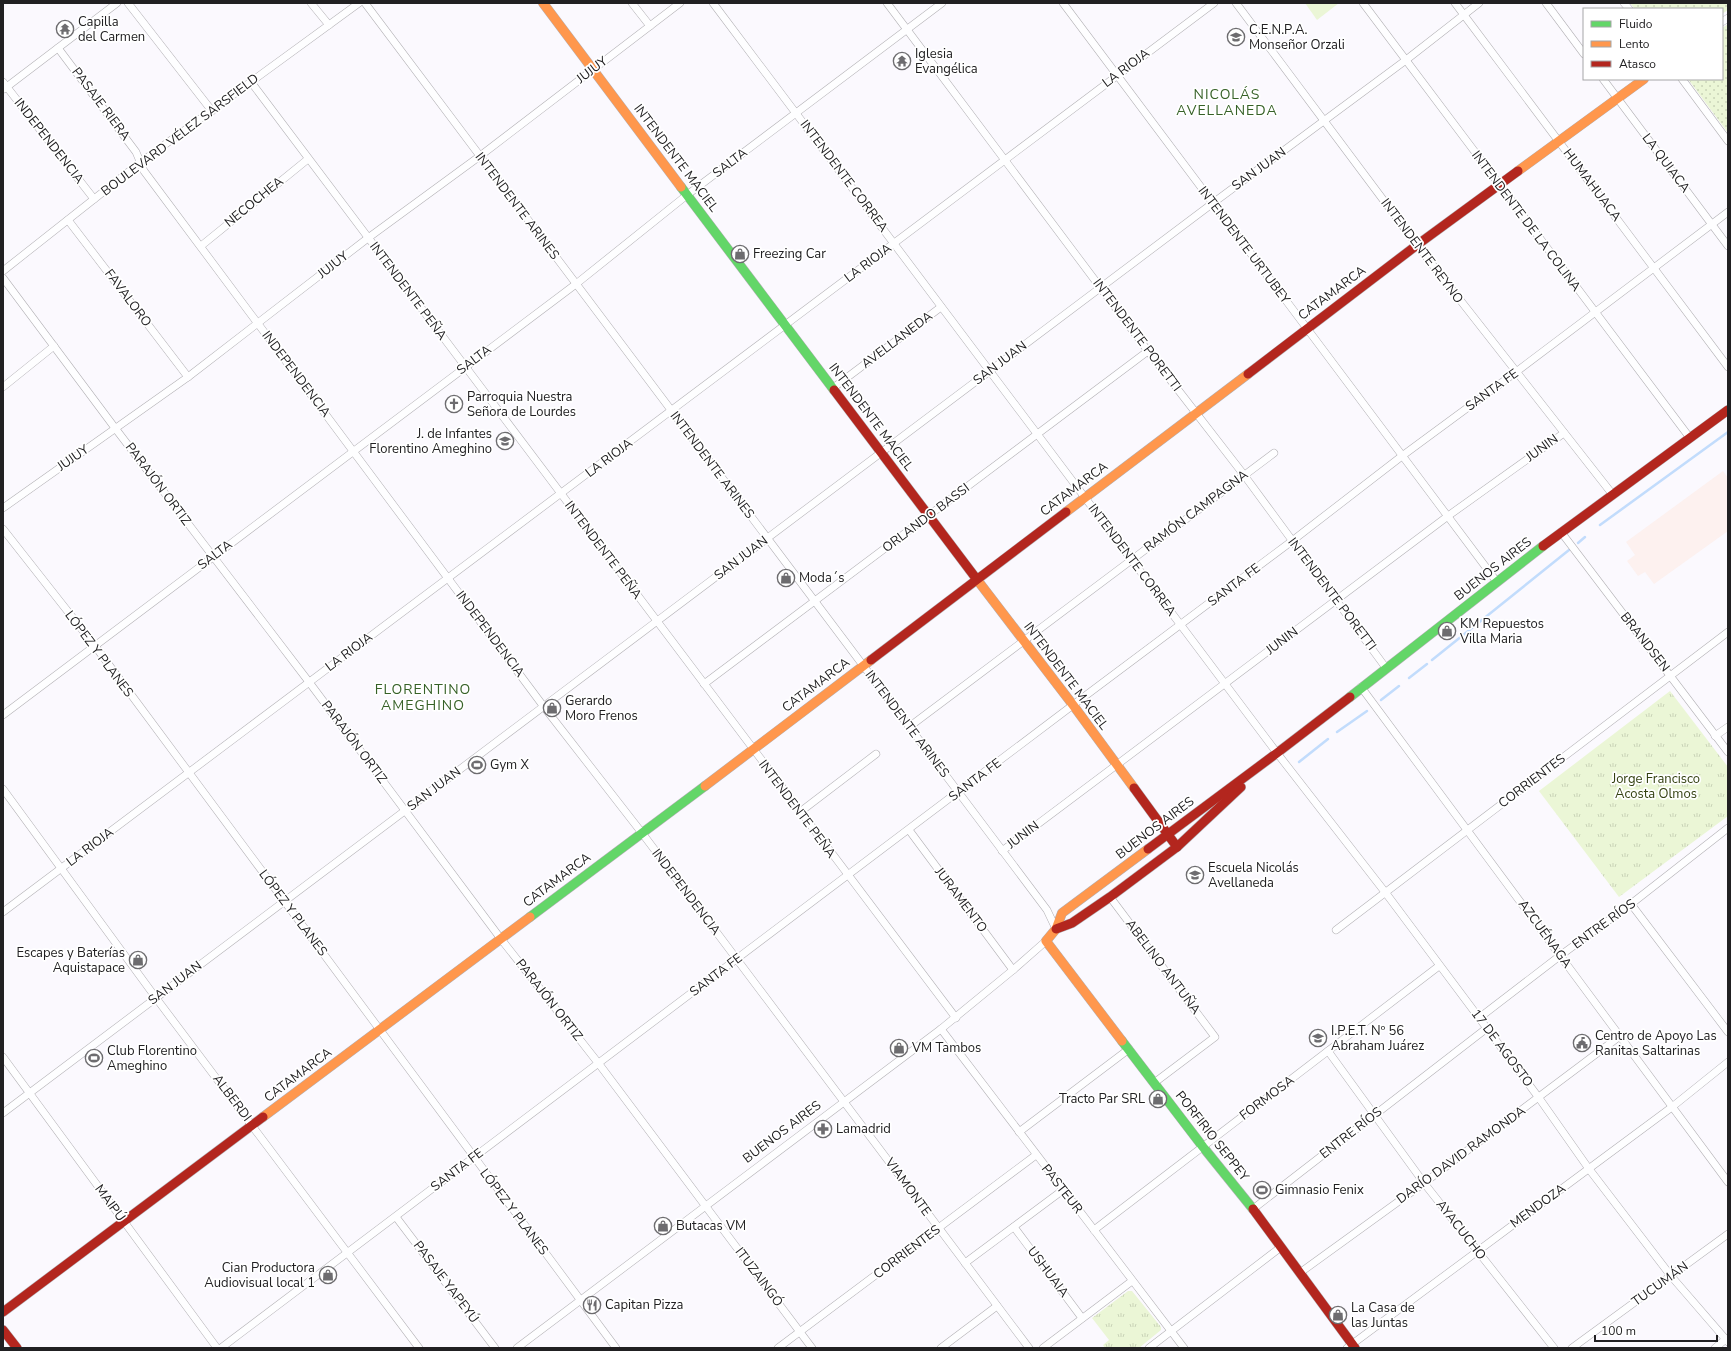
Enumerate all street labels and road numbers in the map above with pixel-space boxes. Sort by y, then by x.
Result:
street label: LA RIOJA [1099,44,1154,92]
street label: JUJUY [572,52,611,88]
street label: PASAJE RIERA [68,64,135,145]
street label: BOULEVARD VÉLEZ SARSFIELD [97,69,263,200]
street label: INDEPENDENCIA [10,94,88,188]
street label: INTENDENTE MACIEL [629,100,723,216]
street label: INTENDENTE CORREA [796,116,893,236]
street label: LA QUIACA [1638,130,1694,197]
street label: SAN JUAN [1228,143,1290,195]
street label: SALTA [709,144,751,182]
street label: HUMAHUACA [1559,145,1626,225]
street label: INTENDENTE DE LA COLINA [1467,147,1585,295]
street label: INTENDENTE ARINES [471,149,563,263]
street label: NECOCHEA [221,172,288,231]
street label: INTENDENTE URTUBEY [1194,183,1294,308]
street label: INTENDENTE REYNO [1377,195,1468,307]
street label: INTENDENTE PEÑA [365,238,451,344]
street label: LA RIOJA [841,239,896,287]
street label: JUJUY [313,247,352,283]
street label: CATAMARCA [1294,261,1370,324]
street label: FAVALORO [100,265,156,331]
street label: INTENDENTE PORETTI [1089,275,1185,395]
street label: AVELLANEDA [858,307,937,373]
street label: INDEPENDENCIA [258,327,335,421]
street label: SAN JUAN [969,337,1031,389]
street label: SALTA [453,341,495,379]
street label: INTENDENTE MACIEL [824,359,918,475]
street label: SANTA FE [1462,365,1522,415]
street label: INTENDENTE ARINES [666,408,758,522]
street label: JUNIN [1521,430,1562,467]
street label: LA RIOJA [582,434,637,482]
street label: PARAJÓN ORTIZ [121,438,196,529]
street label: JUJUY [53,441,93,476]
street label: CATAMARCA [1036,457,1112,520]
street label: RAMÓN CAMPAGNA [1140,465,1252,556]
street label: ORLANDO BASSI [879,479,973,557]
street label: INTENDENTE PEÑA [560,497,646,603]
street label: INTENDENTE CORREA [1084,500,1181,620]
street label: SAN JUAN [710,532,772,584]
street label: BUENOS AIRES [1451,533,1535,605]
street label: INTENDENTE PORETTI [1284,534,1380,654]
street label: SALTA [194,536,236,574]
street label: SANTA FE [1204,559,1264,611]
street label: INDEPENDENCIA [452,587,529,681]
street label: LÓPEZ Y PLANES [61,606,138,701]
street label: BRANDSEN [1616,608,1674,676]
street label: INTENDENTE MACIEL [1019,618,1113,734]
street label: JUNIN [1261,623,1302,660]
street label: LA RIOJA [322,628,377,676]
street label: CATAMARCA [778,653,854,716]
street label: INTENDENTE ARINES [861,667,953,781]
street label: PARAJÓN ORTIZ [317,696,392,787]
street label: CORRIENTES [1495,750,1569,812]
street label: SANTA FE [945,754,1005,806]
street label: INTENDENTE PEÑA [754,756,840,862]
street label: SAN JUAN [403,763,465,815]
street label: BUENOS AIRES [1112,793,1198,863]
street label: JUNIN [1002,817,1043,854]
street label: LA RIOJA [63,823,118,871]
street label: INDEPENDENCIA [648,845,725,939]
street label: CATAMARCA [519,848,595,911]
street label: JURAMENTO [930,863,991,936]
street label: LÓPEZ Y PLANES [255,865,332,960]
street label: ENTRE RÍOS [1568,894,1639,953]
street label: AZCUÉNAGA [1514,896,1577,972]
street label: ABELINO ANTUÑA [1121,916,1205,1019]
street label: SANTA FE [686,949,746,1001]
street label: PARAJÓN ORTIZ [511,955,588,1045]
street label: SAN JUAN [144,957,206,1009]
street label: 17 DE AGOSTO [1467,1005,1537,1091]
street label: CATAMARCA [260,1043,336,1106]
street label: ALBERDI [208,1071,256,1125]
street label: FORMOSA [1236,1071,1298,1124]
street label: PORFIRIO SEPPEY [1171,1087,1253,1185]
street label: BUENOS AIRES [739,1097,825,1167]
street label: DARÍO DAVID RAMONDA [1392,1101,1530,1208]
street label: ENTRE RÍOS [1315,1102,1386,1163]
street label: SANTA FE [427,1144,487,1196]
street label: VIAMONTE [880,1153,935,1220]
street label: PASTEUR [1037,1161,1087,1218]
street label: LÓPEZ Y PLANES [476,1164,553,1259]
street label: MENDOZA [1507,1179,1570,1232]
street label: MAIPÚ [90,1180,130,1225]
street label: AYACUCHO [1432,1196,1490,1264]
street label: CORRIENTES [870,1221,944,1283]
street label: PASAJE YAPEYÚ [409,1237,484,1327]
street label: ITUZAINGÓ [731,1243,788,1310]
street label: USHUAIA [1023,1243,1073,1301]
street label: TUCUMÁN [1628,1257,1692,1311]

